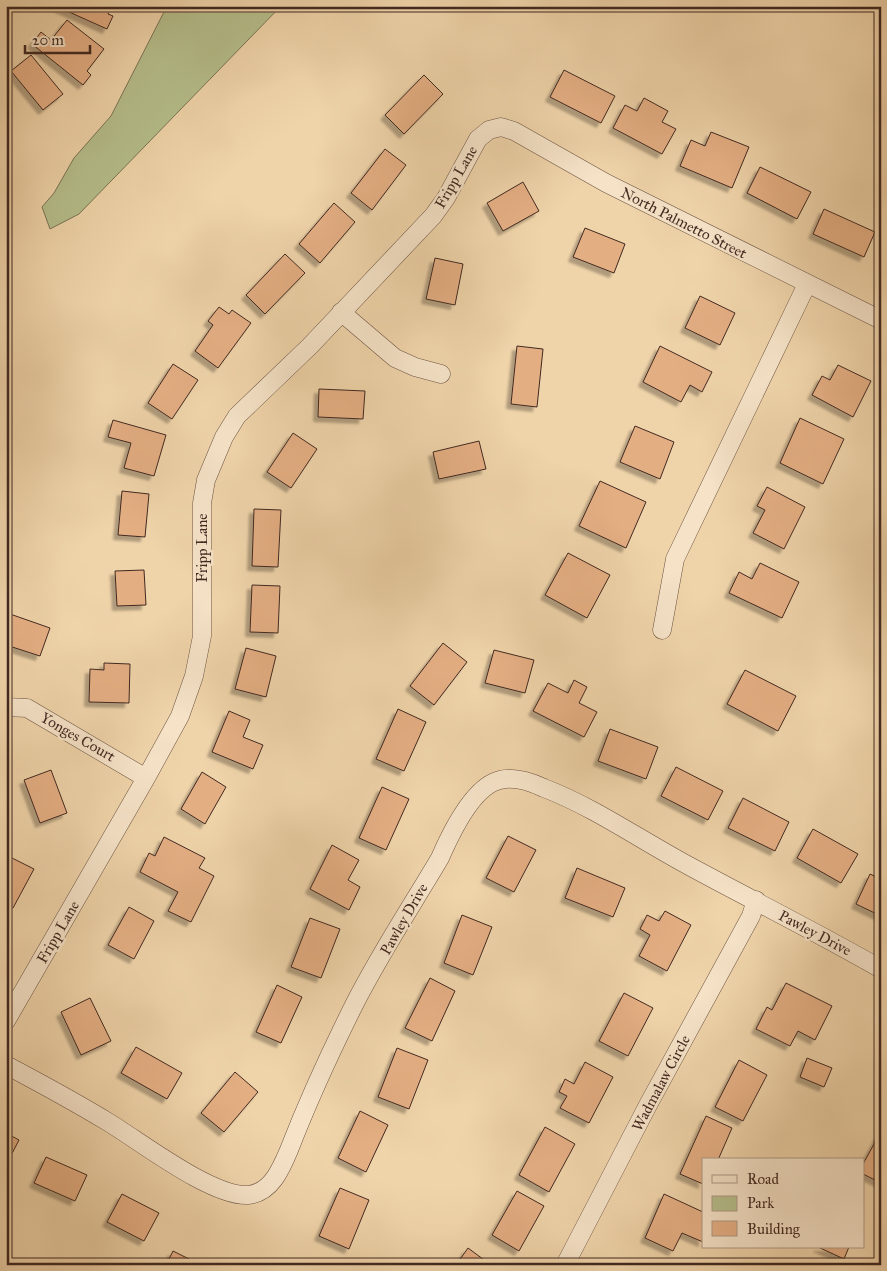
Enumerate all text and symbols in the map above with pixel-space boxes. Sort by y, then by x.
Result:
scale bar [25,22,90,54]
text: 20 m [32,31,64,49]
street label: Fripp Lane [431,143,481,211]
street label: North Palmetto Street [618,183,751,263]
street label: Fripp Lane [193,513,211,583]
street label: Yonges Court [38,708,119,766]
street label: Pawley Drive [376,880,432,958]
street label: Fripp Lane [33,898,83,966]
street label: Pawley Drive [776,906,854,960]
street label: Wadmalaw Circle [628,1032,694,1134]
legend [702,1158,864,1248]
text: Road [747,1170,779,1188]
text: Park [747,1194,774,1212]
text: Building [747,1220,801,1238]

